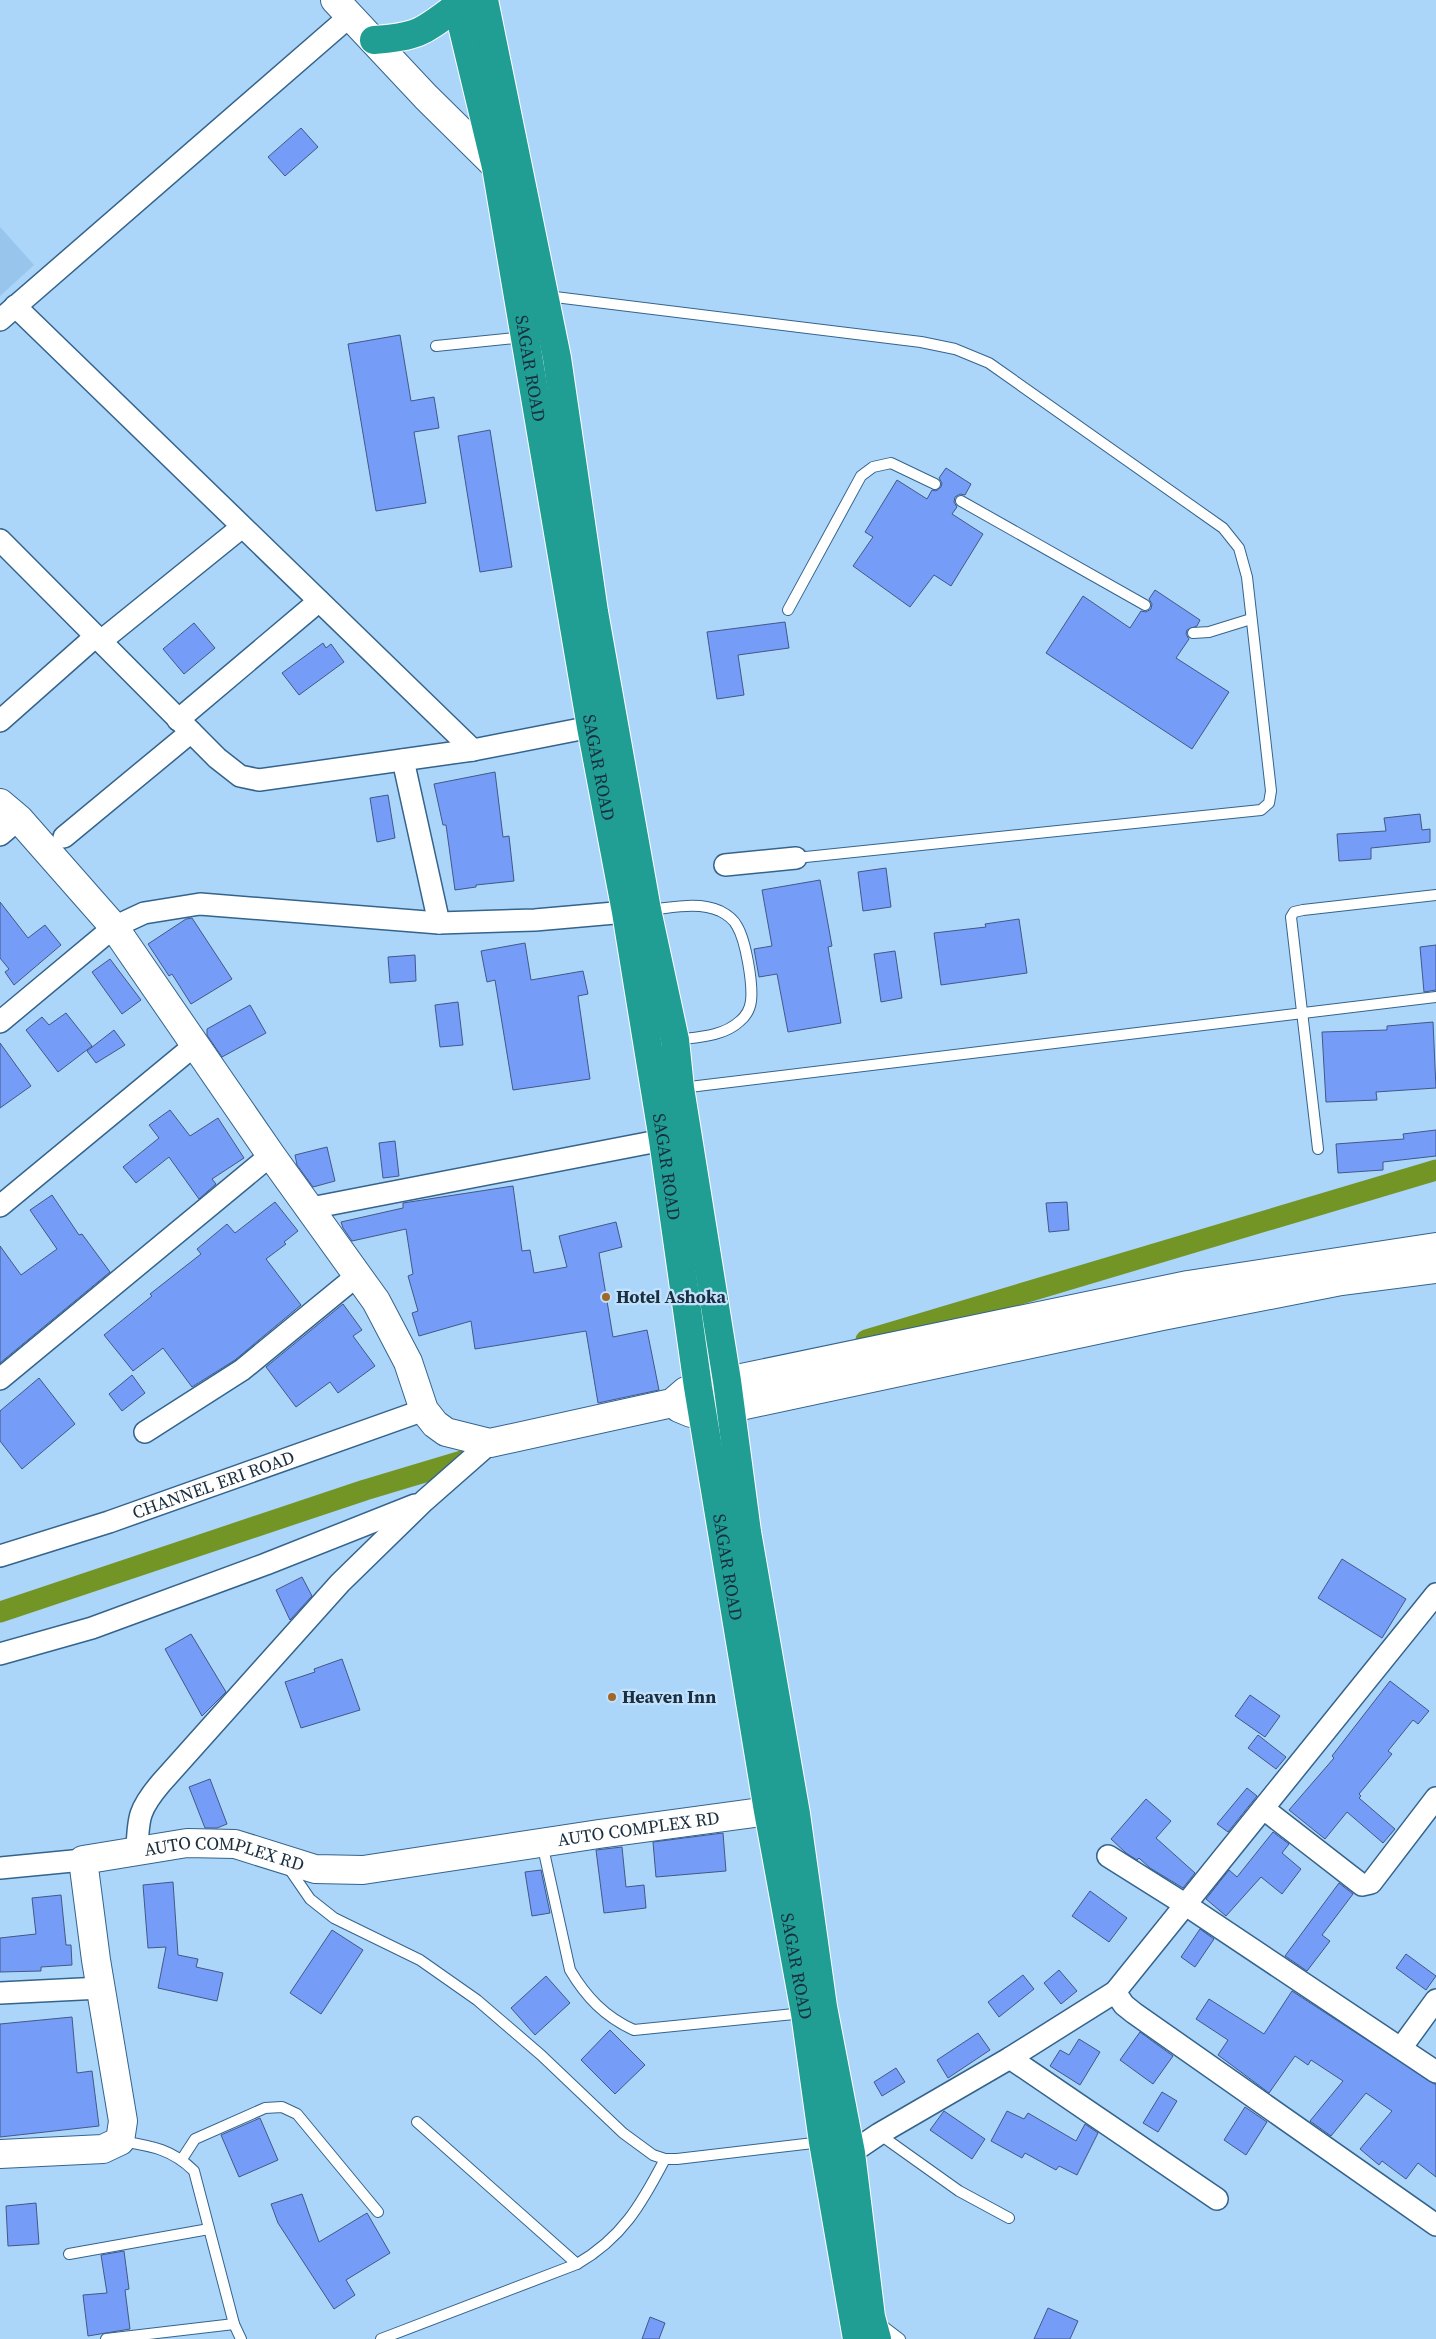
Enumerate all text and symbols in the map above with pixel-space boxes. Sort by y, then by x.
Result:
street label: SAGAR ROAD [509,313,552,424]
street label: SAGAR ROAD [577,712,621,823]
street label: SAGAR ROAD [647,1111,687,1222]
place label: Hotel Ashoka [616,1284,726,1309]
marker: Hotel Ashoka [600,1291,612,1303]
street label: CHANNEL ERI ROAD [129,1444,298,1525]
street label: SAGAR ROAD [707,1512,749,1622]
place label: Heaven Inn [622,1684,716,1709]
marker: Heaven Inn [606,1691,618,1703]
street label: AUTO COMPLEX RD [556,1805,721,1852]
street label: AUTO COMPLEX RD [142,1830,308,1877]
street label: SAGAR ROAD [775,1911,819,2021]

